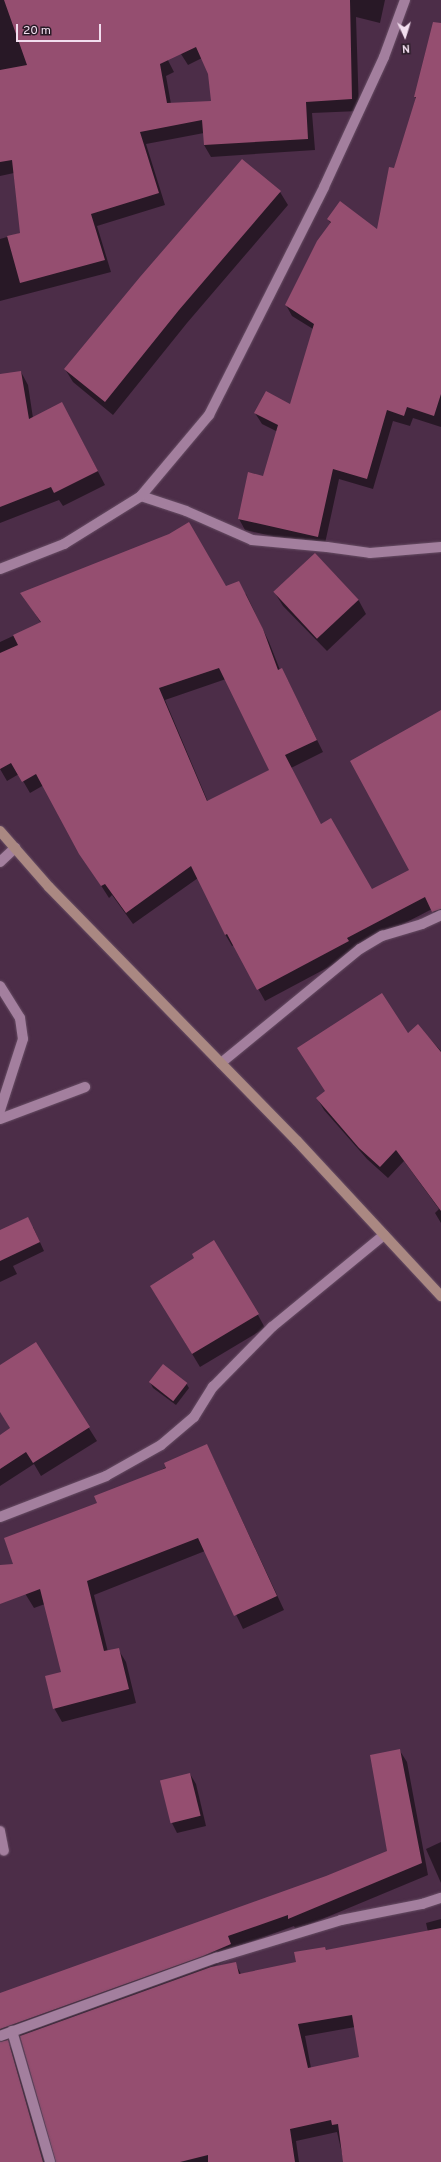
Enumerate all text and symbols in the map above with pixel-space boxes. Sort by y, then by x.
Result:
scale bar [18,16,103,42]
north arrow [385,16,425,56]
text: 20 m [23,23,51,39]
text: N [401,41,410,55]

